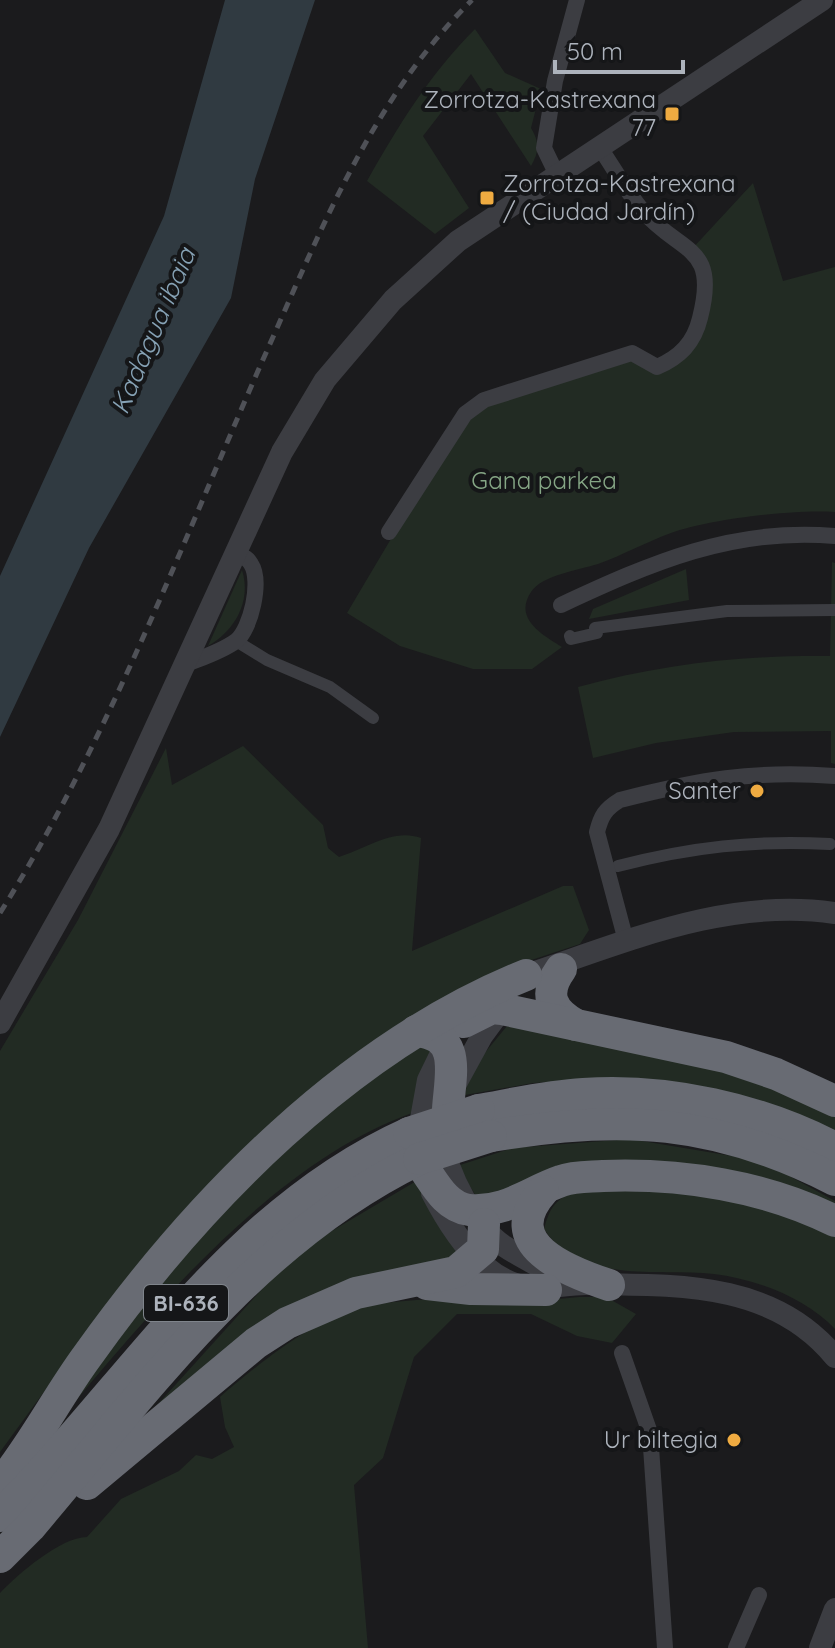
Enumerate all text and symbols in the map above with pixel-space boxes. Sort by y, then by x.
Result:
scale bar [555,24,683,74]
text: 50 m [567,36,623,66]
place label: Zorrotza-Kastrexana 77 [423,84,656,142]
marker: Zorrotza-Kastrexana 77 [663,105,681,123]
place label: Zorrotza-Kastrexana / (Ciudad Jardín) [503,168,736,226]
marker: Zorrotza-Kastrexana / (Ciudad Jardín) [478,189,496,207]
water label: Kadagua ibaia [103,242,203,419]
park label: Gana parkea [471,465,617,495]
place label: Santer [668,775,741,805]
marker: Santer [748,782,766,800]
road number: BI-636 [144,1285,228,1321]
place label: Ur biltegia [604,1424,718,1454]
marker: Ur biltegia [725,1431,743,1449]

